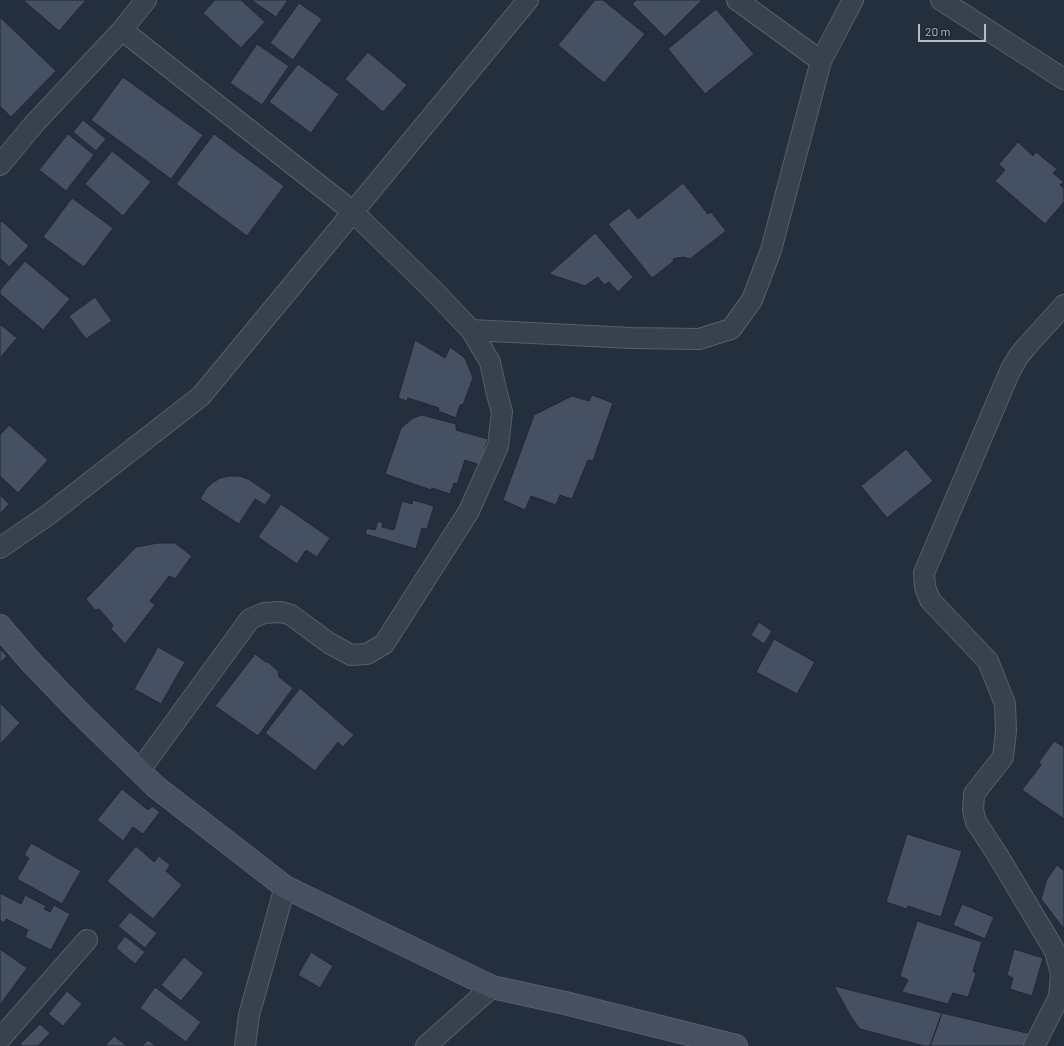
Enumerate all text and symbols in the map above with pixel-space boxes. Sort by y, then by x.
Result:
scale bar [920,16,988,42]
text: 20 m [925,24,951,38]

